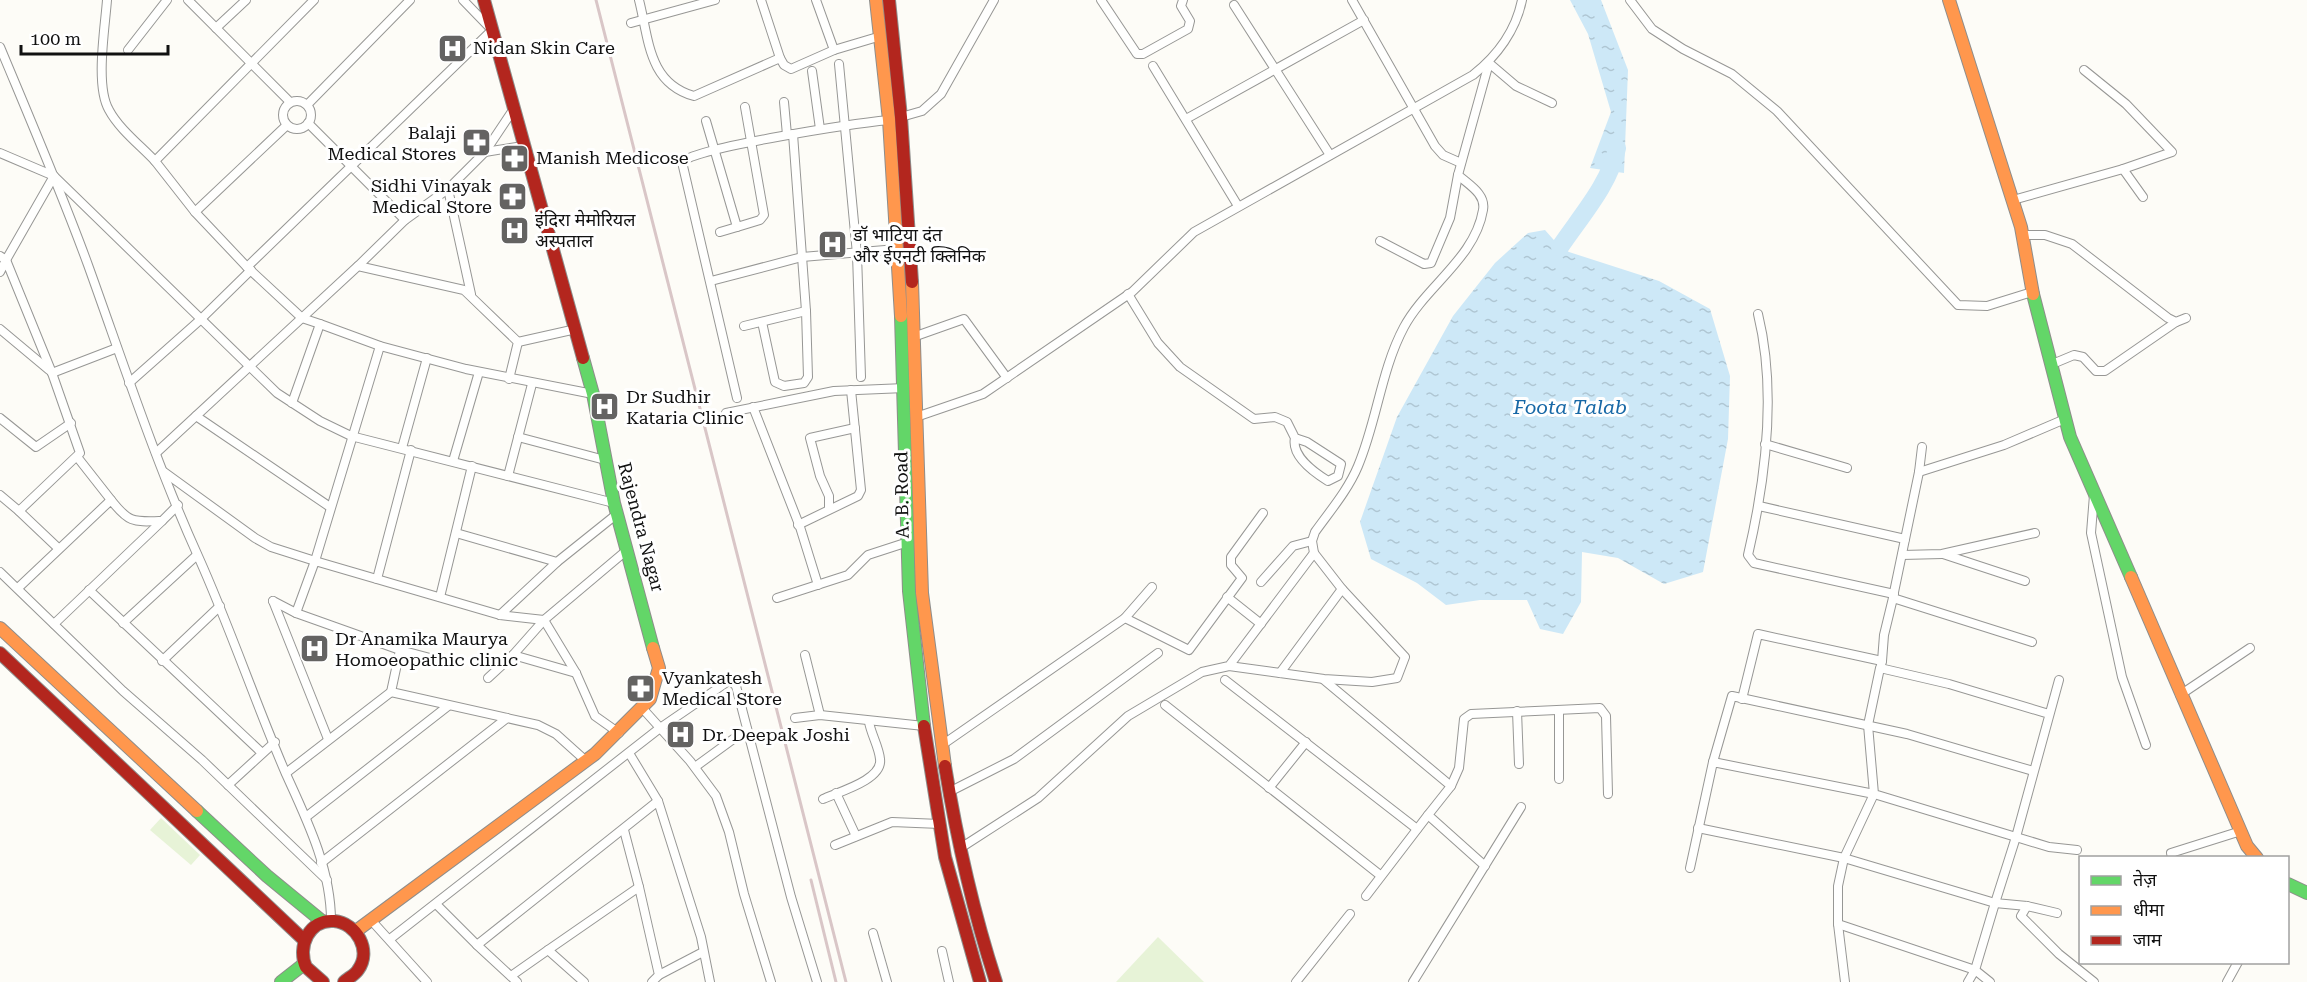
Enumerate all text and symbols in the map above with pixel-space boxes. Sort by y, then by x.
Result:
scale bar [21,18,168,56]
text: 100 m [30,28,81,49]
hospital icon: Nidan Skin Care [436,32,468,64]
place label: Nidan Skin Care [473,37,615,58]
place label: Balaji Medical Stores [327,122,456,164]
pharmacy icon: Balaji Medical Stores [461,127,493,159]
pharmacy icon: Manish Medicose [499,142,531,174]
place label: Manish Medicose [536,147,689,168]
place label: Sidhi Vinayak Medical Store [371,175,492,217]
pharmacy icon: Sidhi Vinayak Medical Store [497,180,529,212]
place label: इंदिरा मेमोरियल अस्पताल [535,209,636,251]
hospital icon: इंदिरा मेमोरियल अस्पताल [498,214,530,246]
place label: डॉ भाटिया दंत और ईएनटी क्लिनिक [852,224,987,266]
hospital icon: डॉ भाटिया दंत और ईएनटी क्लिनिक [816,229,848,261]
place label: Dr Sudhir Kataria Clinic [626,386,744,428]
hospital icon: Dr Sudhir Kataria Clinic [589,391,621,423]
water label: Foota Talab [1512,395,1627,419]
street label: A. B. Road [890,451,913,539]
street label: Rajendra Nagar [614,460,669,594]
place label: Dr Anamika Maurya Homoeopathic clinic [335,628,518,670]
hospital icon: Dr Anamika Maurya Homoeopathic clinic [298,633,330,665]
place label: Vyankatesh Medical Store [662,667,782,709]
pharmacy icon: Vyankatesh Medical Store [625,672,657,704]
hospital icon: Dr. Deepak Joshi [665,719,697,751]
place label: Dr. Deepak Joshi [702,724,850,745]
legend [2079,856,2289,964]
text: तेज़ [2133,869,2157,890]
text: धीमा [2133,899,2164,920]
text: जाम [2133,929,2163,950]

